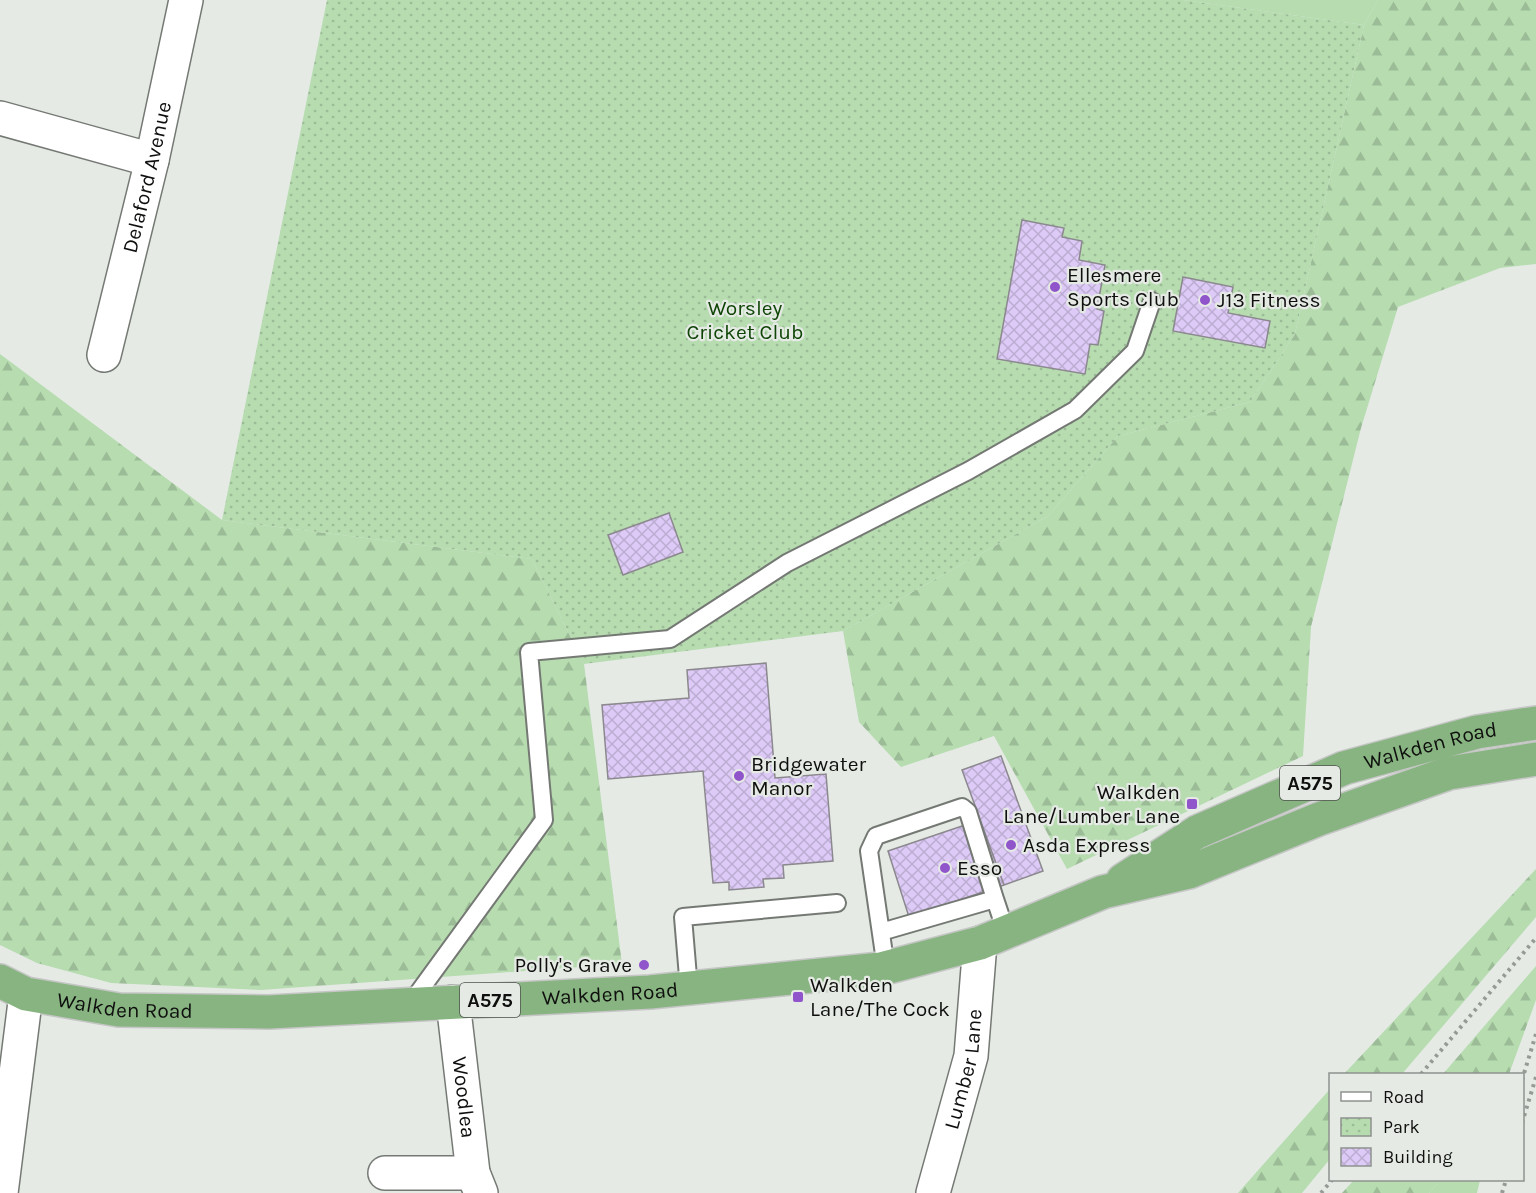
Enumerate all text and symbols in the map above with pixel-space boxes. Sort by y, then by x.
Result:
street label: Delaford Avenue [118,99,176,255]
place label: Ellesmere Sports Club [1067,263,1179,311]
marker: Ellesmere Sports Club [1048,280,1062,294]
place label: J13 Fitness [1217,288,1321,312]
marker: J13 Fitness [1198,293,1212,307]
park label: Worsley Cricket Club [687,296,803,344]
street label: Walkden Road [1361,717,1499,774]
place label: Bridgewater Manor [751,752,866,800]
road number: A575 [1280,766,1340,800]
marker: Bridgewater Manor [732,769,746,783]
place label: Walkden Lane/Lumber Lane [1003,780,1180,828]
marker: Walkden Lane/Lumber Lane [1185,797,1199,811]
place label: Asda Express [1023,833,1150,857]
marker: Asda Express [1004,838,1018,852]
place label: Esso [957,856,1002,880]
marker: Esso [938,861,952,875]
place label: Polly's Grave [514,953,632,977]
marker: Polly's Grave [637,958,651,972]
place label: Walkden Lane/The Cock [810,973,950,1021]
street label: Walkden Road [541,977,679,1010]
road number: A575 [460,983,520,1017]
street label: Walkden Road [55,988,193,1023]
marker: Walkden Lane/The Cock [791,990,805,1004]
street label: Lumber Lane [939,1008,987,1132]
street label: Woodlea [447,1055,481,1139]
legend [1329,1073,1524,1181]
text: Road [1383,1086,1424,1108]
text: Park [1383,1116,1420,1138]
text: Building [1383,1146,1453,1168]

